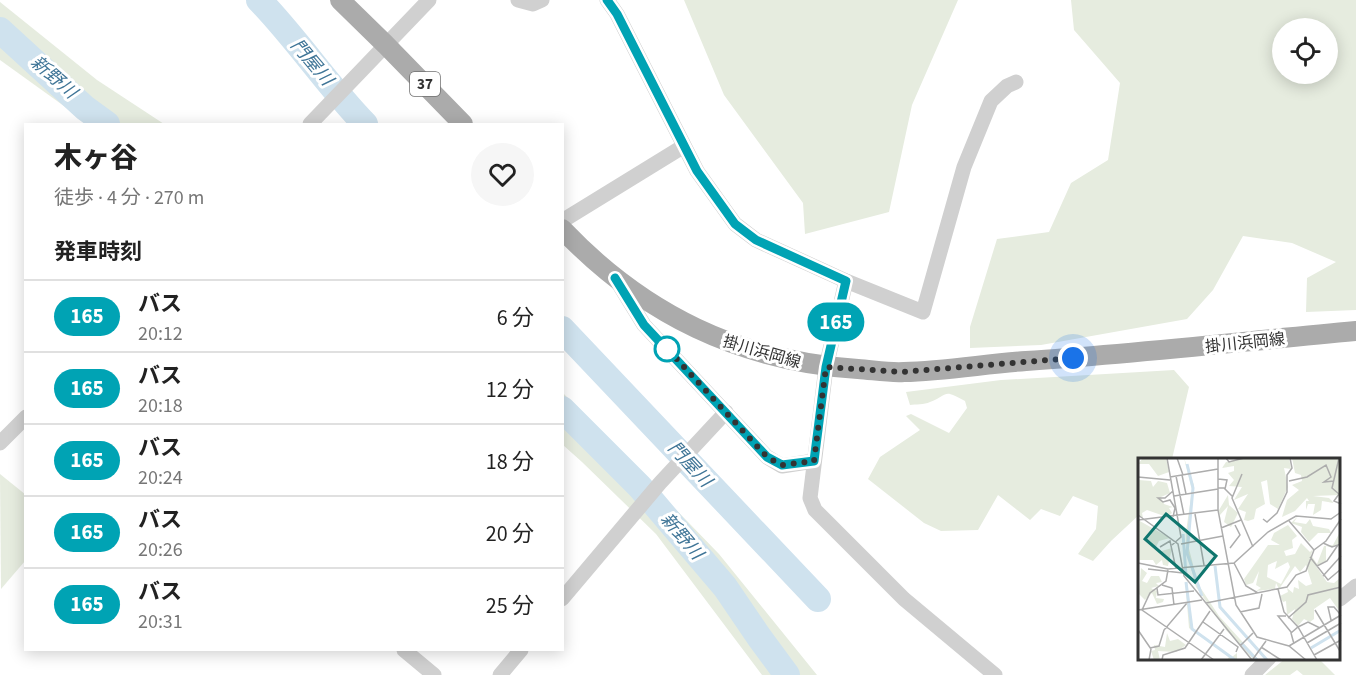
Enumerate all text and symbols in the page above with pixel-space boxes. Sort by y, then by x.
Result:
map controls [1272,18,1338,84]
button: locate [1272,18,1338,84]
water label: 門屋川 [285,34,340,93]
water label: 新野川 [25,50,84,106]
road number: 37 [410,72,440,96]
text: 木ヶ谷 [54,138,138,178]
button: heart [471,143,534,206]
text: 徒歩 · 4 分 · 270 m [54,184,204,212]
text: 発車時刻 [54,236,142,268]
text: バス [138,288,182,320]
text: 165 [70,301,104,331]
text: 6 分 [497,302,534,334]
line badge: 165 [802,302,870,342]
text: 165 [819,307,853,337]
text: 20:12 [138,320,183,348]
street label: 掛川浜岡線 [1204,328,1286,358]
street label: 掛川浜岡線 [720,330,803,374]
unlabelled marker [654,336,680,362]
your location [1058,343,1088,373]
text: バス [138,360,182,392]
text: 165 [70,373,104,403]
text: 12 分 [486,374,534,406]
text: 20:18 [138,392,183,420]
text: バス [138,432,182,464]
water label: 門屋川 [662,436,719,494]
text: 165 [70,445,104,475]
text: 18 分 [486,446,534,478]
inset map [1138,458,1341,660]
text: 20:24 [138,464,183,492]
text: バス [138,504,182,536]
water label: 新野川 [655,508,710,567]
text: 165 [70,517,104,547]
text: 20 分 [486,518,534,550]
text: 20:26 [138,536,183,564]
text: バス [138,576,182,608]
text: 165 [70,589,104,619]
text: 25 分 [486,590,534,622]
text: 20:31 [138,608,183,636]

